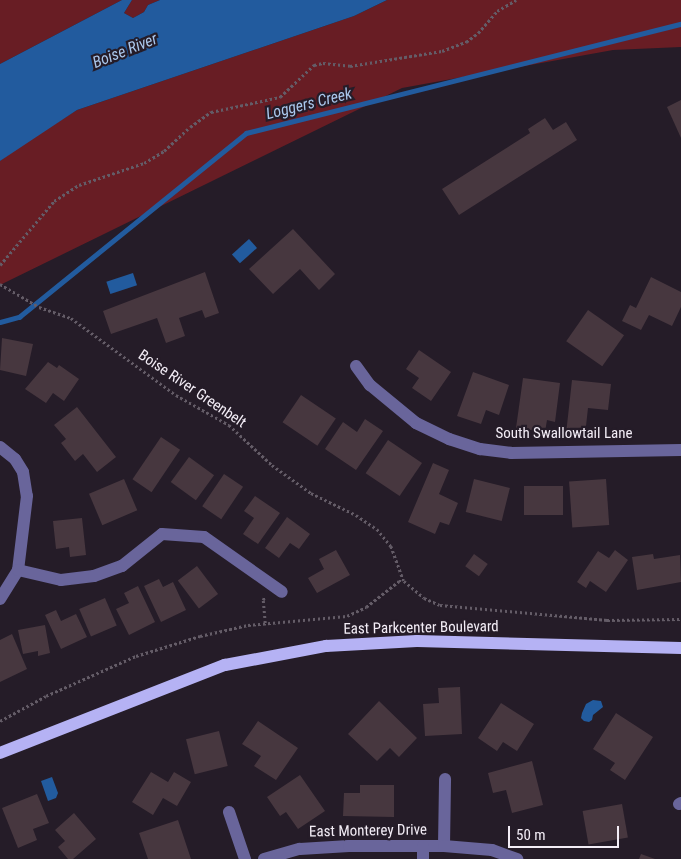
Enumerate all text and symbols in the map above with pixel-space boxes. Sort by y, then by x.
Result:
water label: Boise River [90,29,160,73]
water label: Loggers Creek [264,84,354,124]
street label: Boise River Greenbelt [135,346,249,432]
street label: South Swallowtail Lane [495,425,633,443]
street label: East Parkcenter Boulevard [343,618,499,638]
scale bar [511,816,622,848]
street label: East Monterey Drive [309,821,427,841]
text: 50 m [516,826,546,844]

